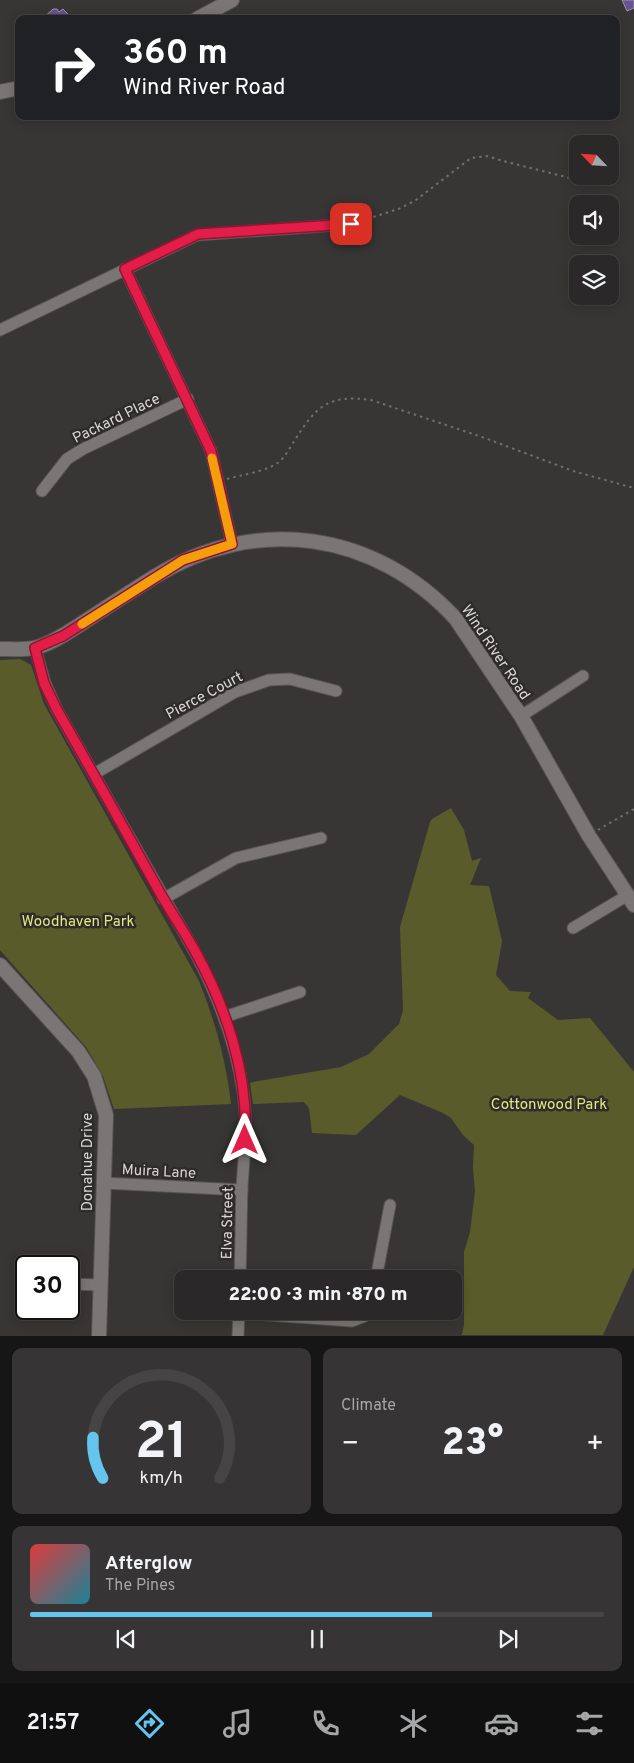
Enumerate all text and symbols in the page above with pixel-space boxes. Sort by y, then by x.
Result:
text: 360 m [123,32,228,76]
icon: right [40,35,105,100]
text: Wind River Road [123,75,285,102]
north arrow [569,135,619,185]
map controls [569,135,619,305]
button: sound [569,195,619,245]
pin [330,203,372,245]
icon: arrive [337,210,365,238]
button: layers [569,255,619,305]
street label: Packard Place [70,390,164,449]
street label: Wind River Road [456,602,534,704]
street label: Pierce Court [163,668,247,725]
park label: Woodhaven Park [21,913,135,932]
park label: Cottonwood Park [491,1096,607,1115]
street label: Donahue Drive [79,1113,98,1211]
position arrow [218,1113,270,1165]
street label: Muira Lane [121,1161,197,1184]
street label: Elva Street [218,1186,239,1260]
speed limit sign: 30 [15,1255,80,1320]
text: 22:00 · 3 min · 870 m [228,1283,408,1307]
text: Climate [341,1396,396,1416]
text: 21 [135,1411,188,1477]
text: 23° [442,1420,503,1469]
text: − [341,1427,359,1463]
text: + [586,1427,604,1463]
text: km/h [140,1467,183,1490]
text: Afterglow [105,1552,193,1576]
text: The Pines [105,1576,175,1596]
icon: previous [112,1625,140,1653]
icon: pause [303,1625,331,1653]
icon: next [494,1625,522,1653]
icon: directions [132,1706,167,1741]
icon: music [220,1706,255,1741]
icon: phone [308,1706,343,1741]
icon: climate [396,1706,431,1741]
icon: car [484,1706,519,1741]
icon: filters [572,1706,607,1741]
text: 21:57 [27,1710,79,1737]

